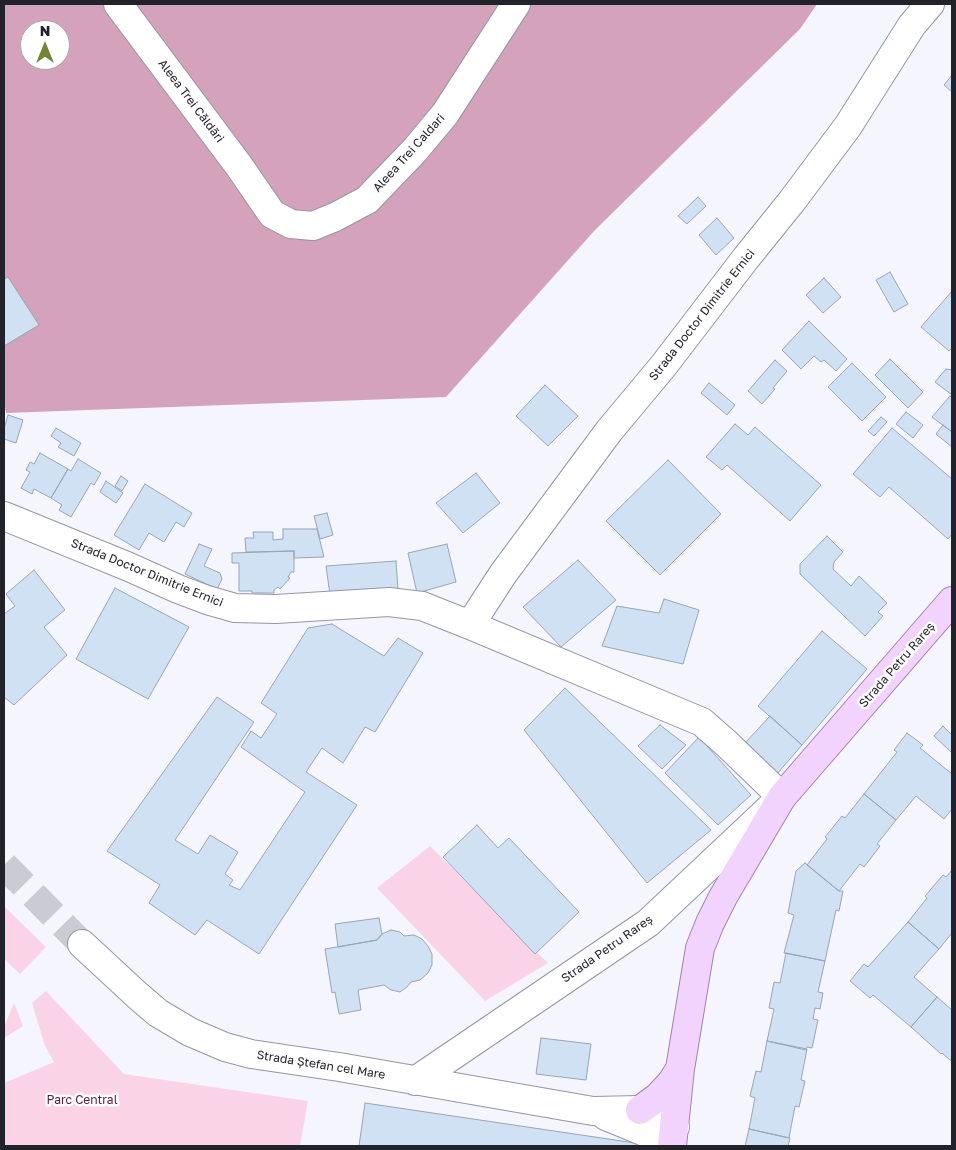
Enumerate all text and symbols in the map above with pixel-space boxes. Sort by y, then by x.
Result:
north arrow [20,20,70,70]
text: N [40,22,50,39]
street label: Aleea Trei Căldări [155,57,227,145]
street label: Aleea Trei Caldari [370,111,448,195]
street label: Strada Doctor Dimitrie Ernici [646,246,758,384]
street label: Strada Doctor Dimitrie Ernici [69,536,225,610]
street label: Strada Petru Rareș [856,620,938,710]
street label: Strada Petru Rareș [559,912,655,986]
street label: Strada Ștefan cel Mare [256,1048,386,1082]
park label: Parc Central [47,1093,117,1107]

